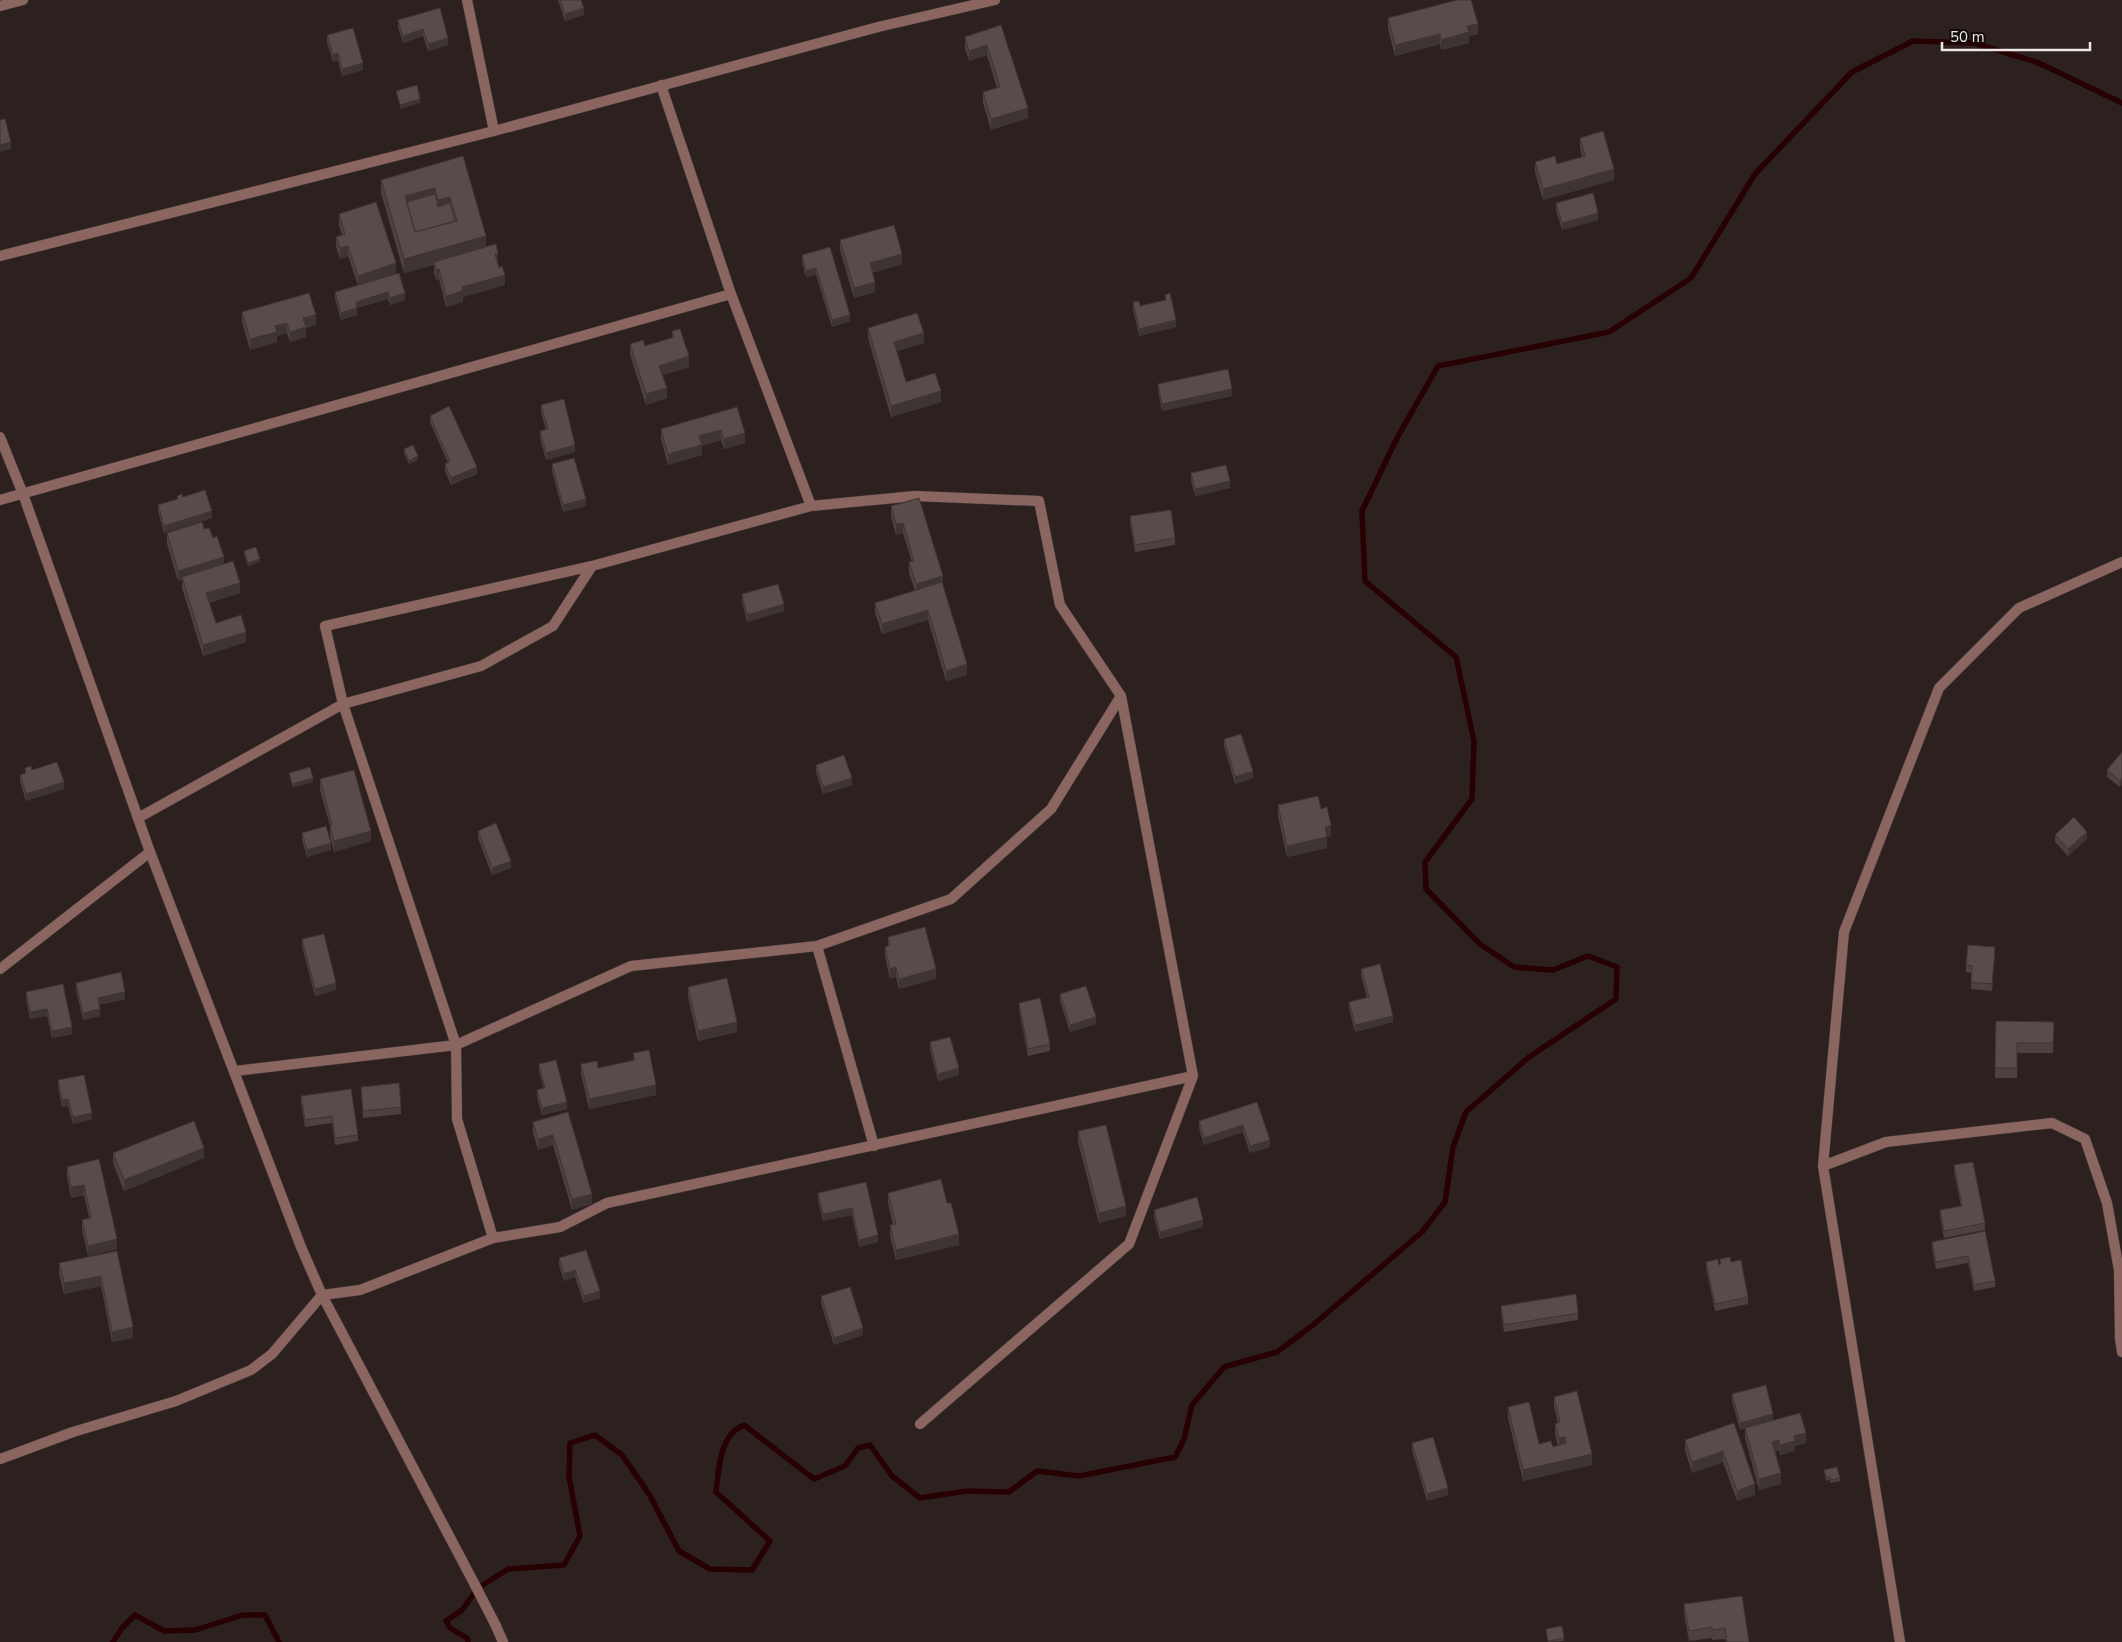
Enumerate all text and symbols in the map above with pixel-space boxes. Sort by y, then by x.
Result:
scale bar [1942,20,2090,52]
text: 50 m [1950,27,1985,47]

